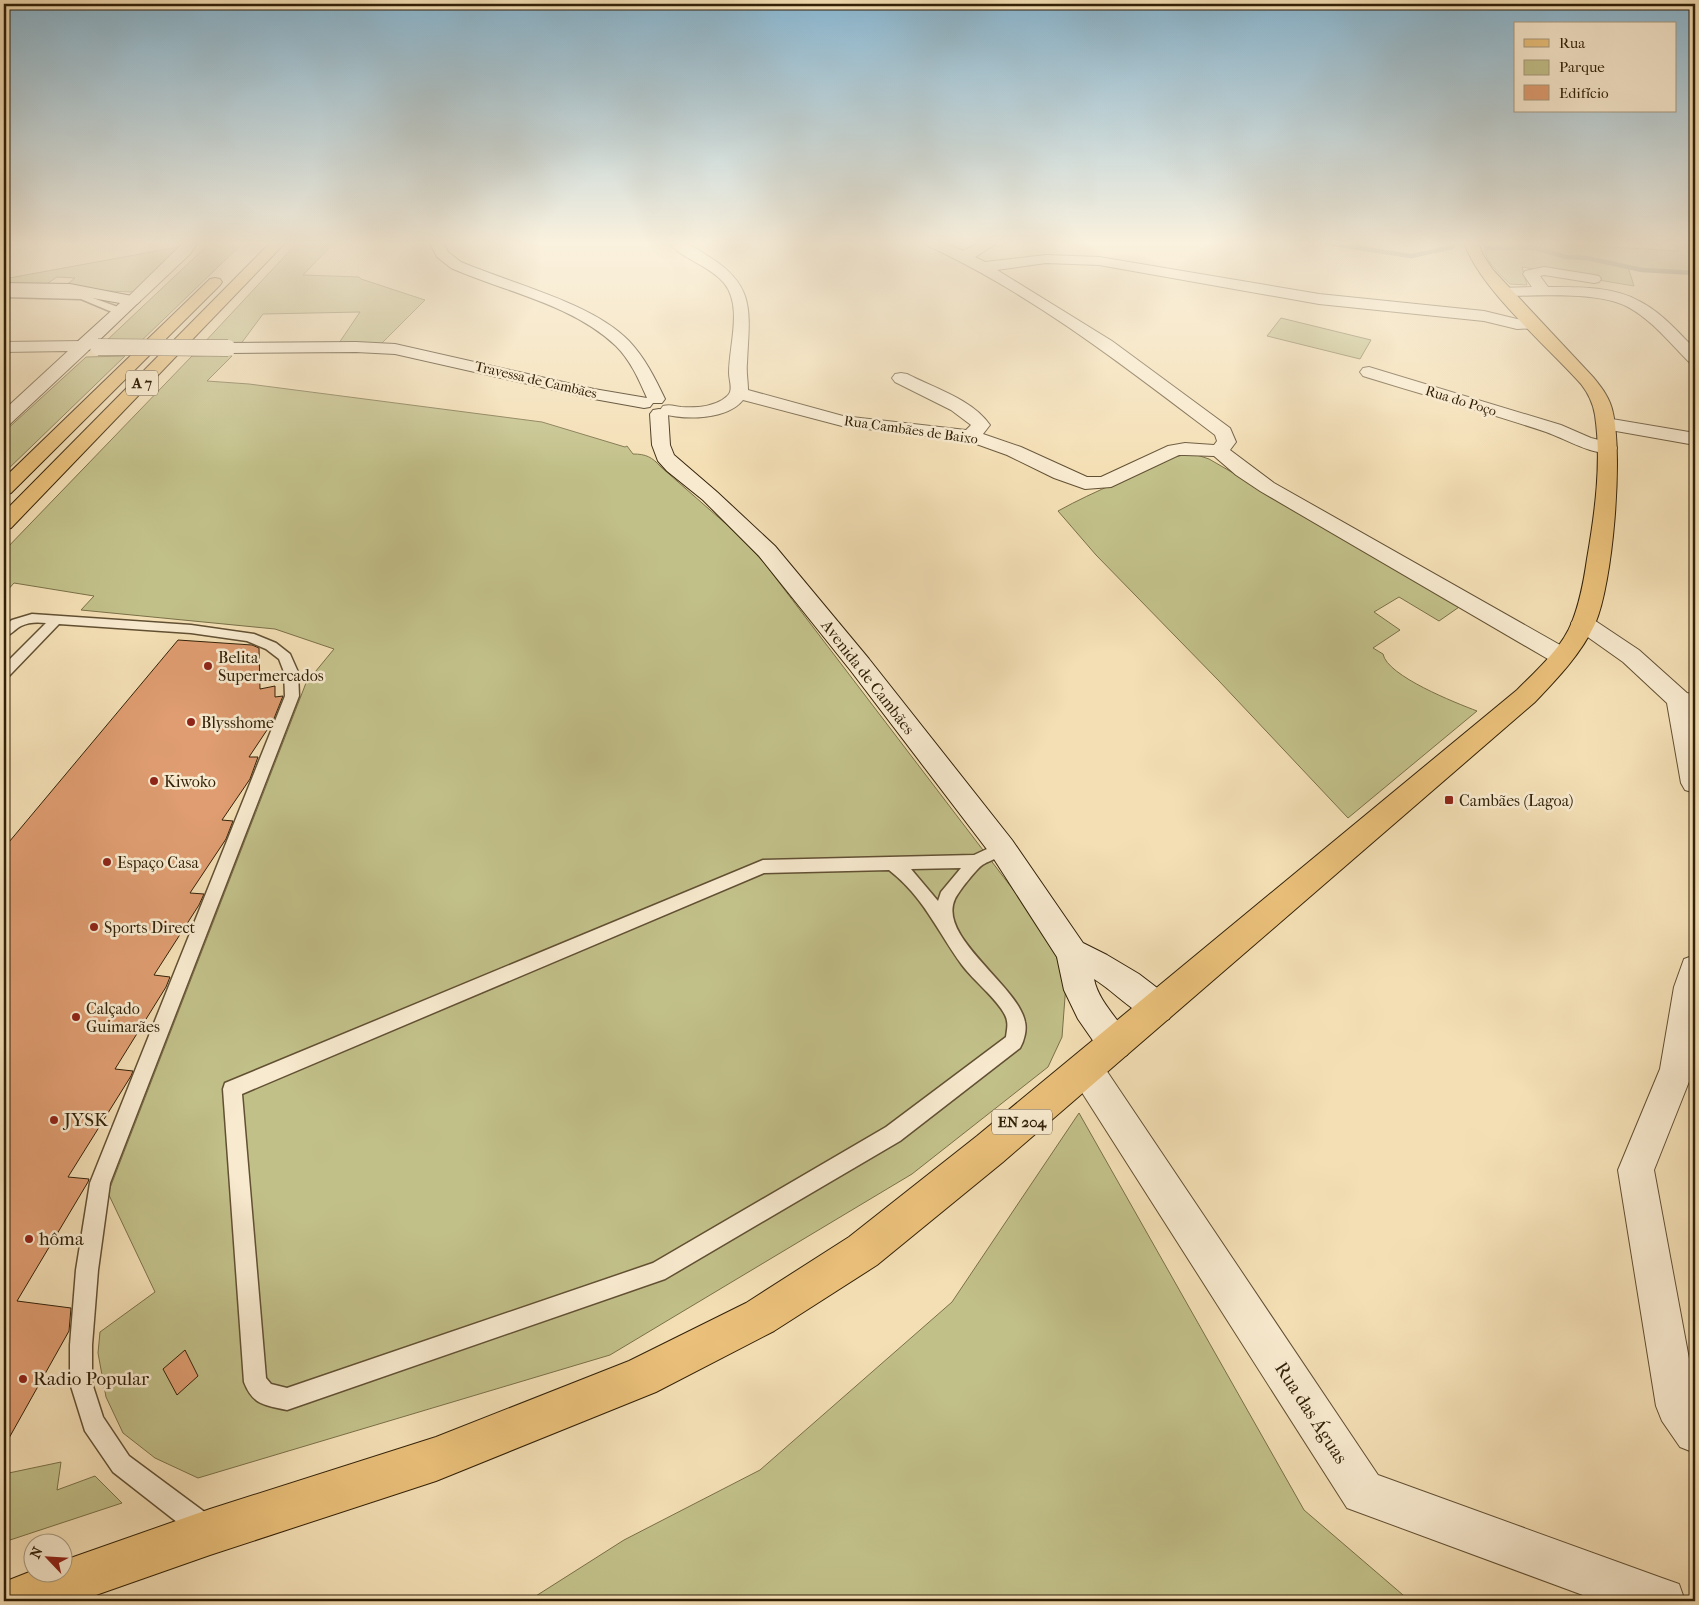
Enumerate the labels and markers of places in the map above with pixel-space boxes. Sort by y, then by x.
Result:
place label: Belita Supermercados [218,648,324,685]
marker: Belita Supermercados [202,660,214,672]
place label: Blysshome [201,713,274,732]
marker: Blysshome [185,716,197,728]
place label: Kiwoko [164,772,216,791]
marker: Kiwoko [148,775,160,787]
place label: Cambães (Lagoa) [1459,791,1574,810]
marker: Cambães (Lagoa) [1443,794,1455,806]
place label: Espaço Casa [117,853,199,872]
marker: Espaço Casa [101,856,113,868]
place label: Sports Direct [104,918,196,937]
marker: Sports Direct [88,921,100,933]
place label: Calçado Guimarães [86,999,160,1036]
marker: Calçado Guimarães [70,1011,82,1023]
place label: JYSK [62,1109,109,1131]
marker: JYSK [48,1114,60,1126]
place label: hôma [39,1228,84,1250]
marker: hôma [23,1233,35,1245]
place label: Radio Popular [33,1368,150,1390]
marker: Radio Popular [17,1373,29,1385]

